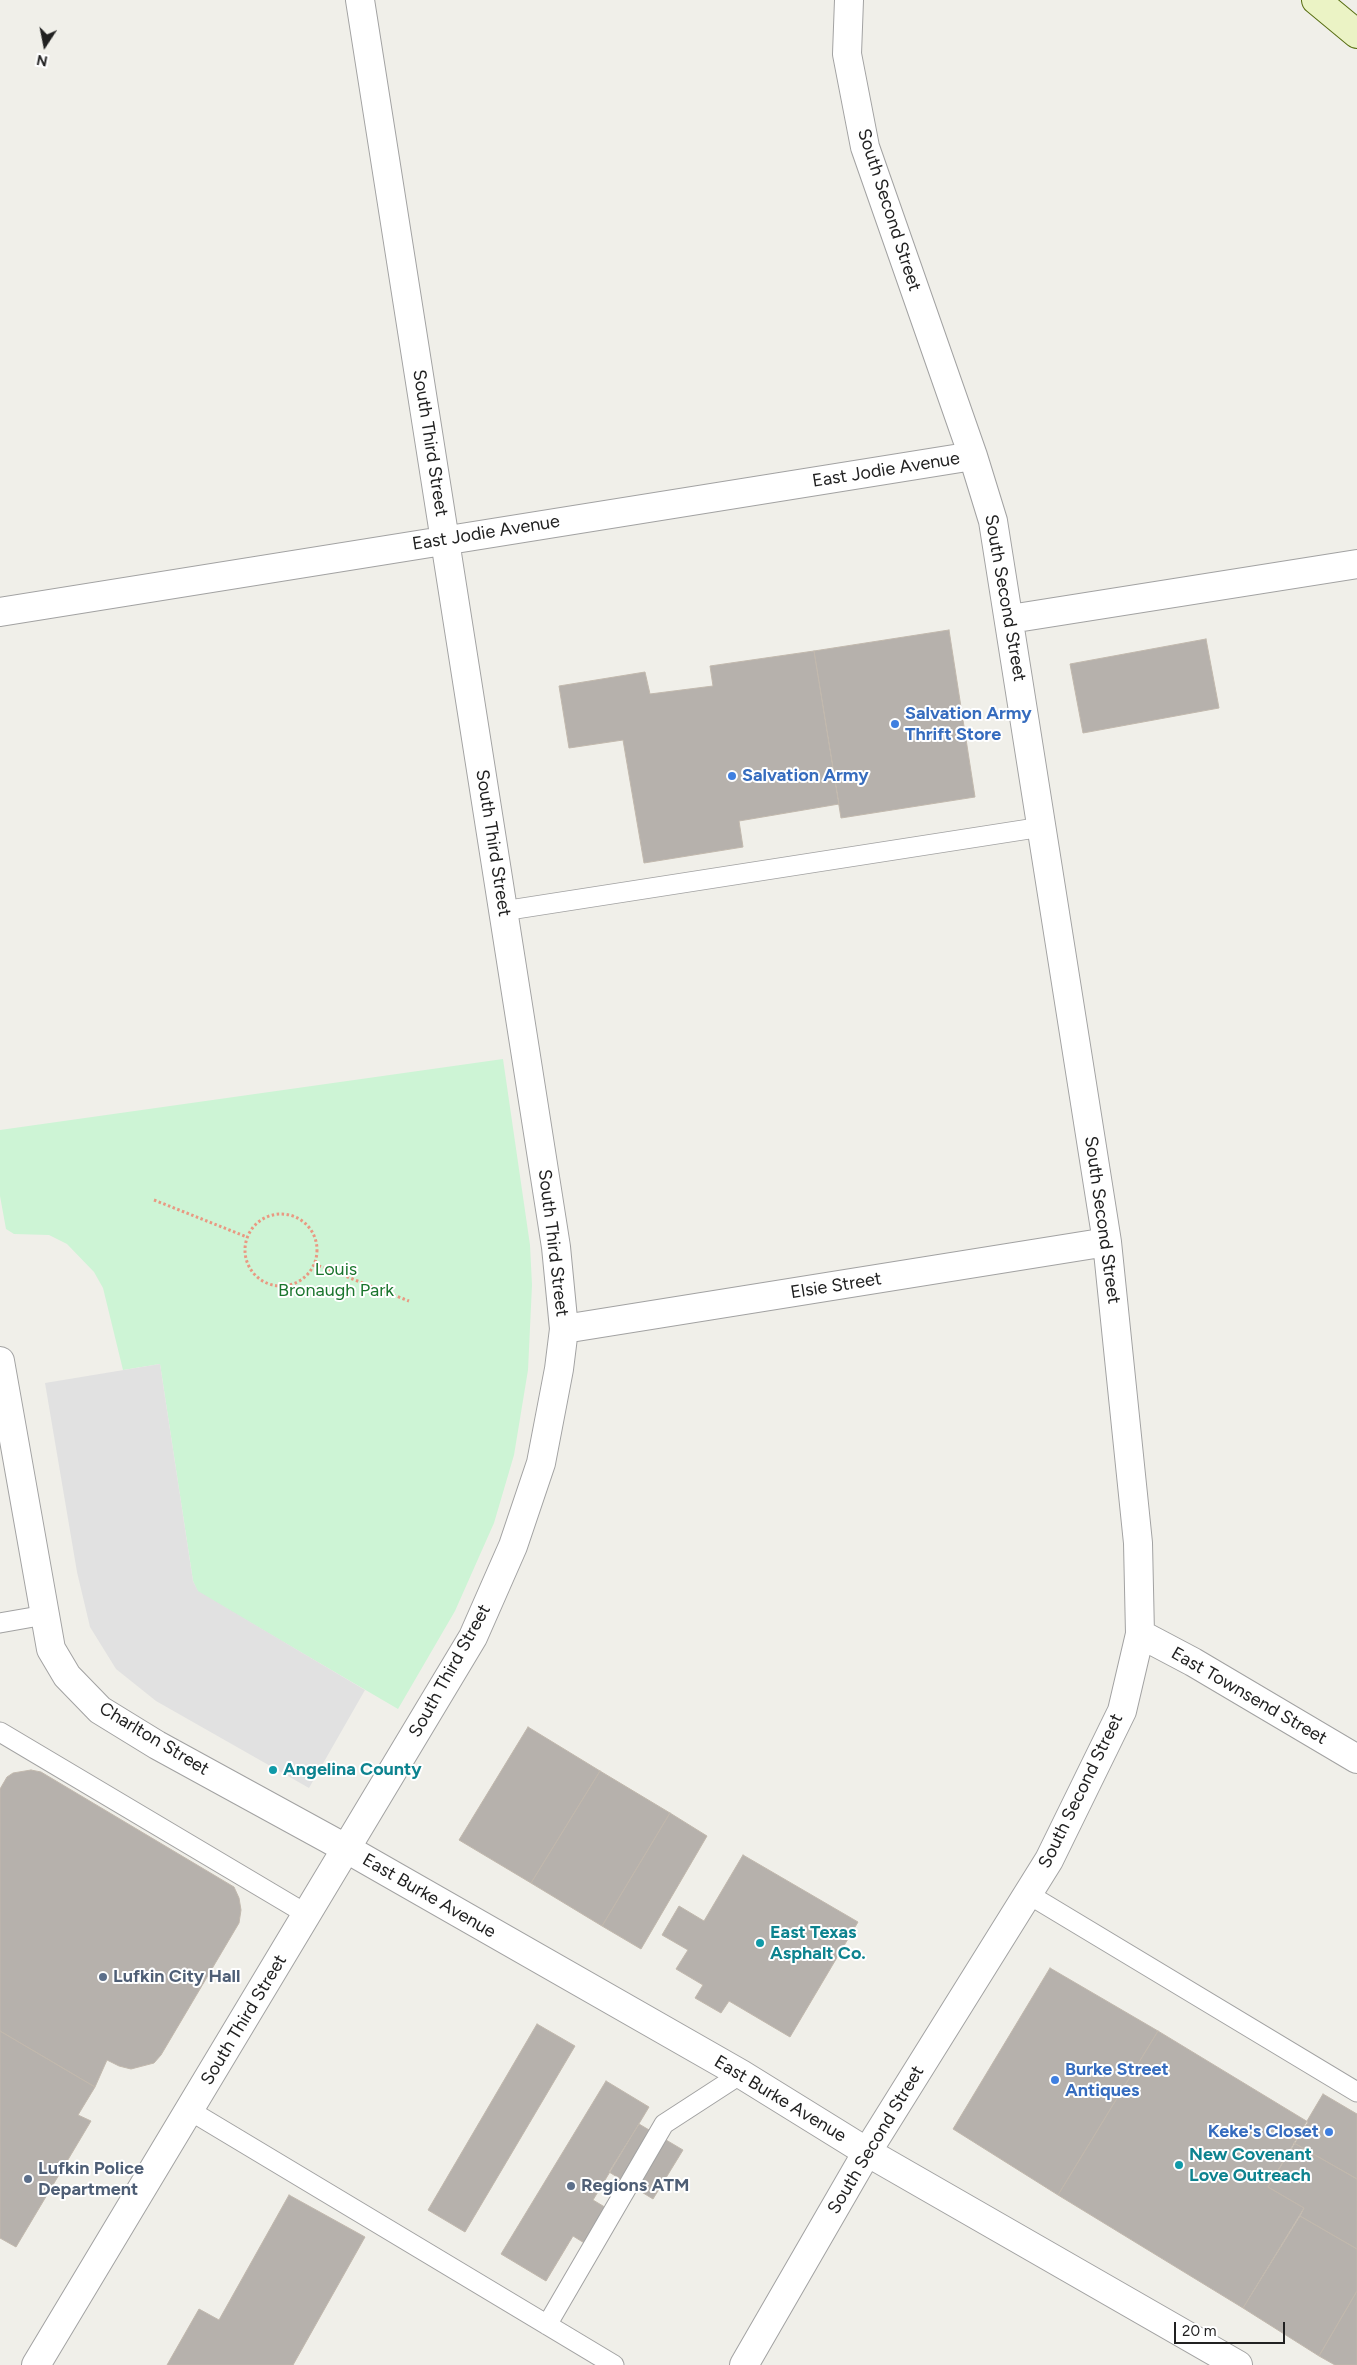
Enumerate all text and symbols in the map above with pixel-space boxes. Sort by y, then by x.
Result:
north arrow [20,20,70,70]
text: N [35,51,49,70]
street label: South Second Street [853,126,925,294]
street label: South Third Street [408,368,452,518]
street label: East Jodie Avenue [811,448,961,492]
street label: East Jodie Avenue [411,511,561,555]
street label: South Second Street [980,513,1030,683]
place label: Salvation Army Thrift Store [905,703,1032,746]
marker: Salvation Army Thrift Store [889,718,901,730]
place label: Salvation Army [742,765,869,787]
street label: South Third Street [471,768,515,918]
marker: Salvation Army [726,770,738,782]
street label: South Second Street [1080,1135,1124,1305]
street label: South Third Street [533,1168,573,1318]
park label: Louis Bronaugh Park [278,1259,394,1302]
street label: Elsie Street [789,1268,883,1304]
street label: South Third Street [405,1601,495,1741]
street label: East Townsend Street [1167,1643,1331,1749]
street label: Charlton Street [95,1698,213,1780]
street label: South Second Street [1034,1710,1128,1872]
place label: Angelina County [283,1759,422,1781]
marker: Angelina County [267,1764,279,1776]
street label: East Burke Avenue [359,1849,499,1943]
place label: East Texas Asphalt Co. [770,1922,866,1965]
marker: East Texas Asphalt Co. [754,1937,766,1949]
street label: South Third Street [197,1951,291,2089]
place label: Lufkin City Hall [113,1966,240,1988]
marker: Lufkin City Hall [97,1971,109,1983]
street label: East Burke Avenue [710,2051,850,2147]
place label: Burke Street Antiques [1065,2059,1169,2102]
street label: South Second Street [823,2062,929,2218]
marker: Burke Street Antiques [1049,2074,1061,2086]
place label: Keke's Closet [1208,2121,1319,2143]
marker: Keke's Closet [1323,2126,1335,2138]
place label: New Covenant Love Outreach [1189,2144,1312,2186]
place label: Lufkin Police Department [38,2158,144,2200]
marker: New Covenant Love Outreach [1173,2159,1185,2171]
marker: Lufkin Police Department [22,2173,34,2185]
place label: Regions ATM [581,2175,689,2197]
marker: Regions ATM [565,2180,577,2192]
scale bar [1177,2312,1288,2344]
text: 20 m [1182,2322,1216,2340]

